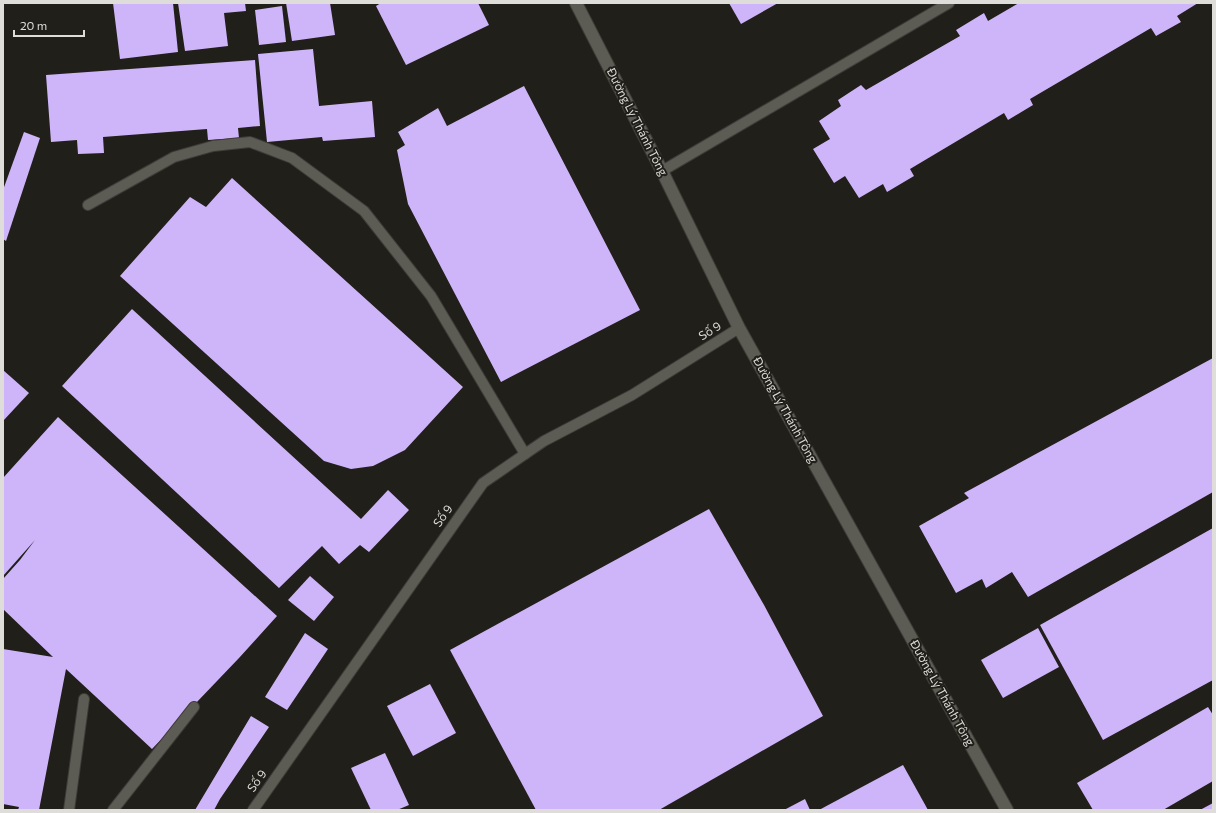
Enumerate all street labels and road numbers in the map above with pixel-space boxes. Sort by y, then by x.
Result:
street label: Đường Lý Thánh Tông [604,65,671,178]
street label: Số 9 [696,318,723,342]
street label: Đường Lý Thánh Tông [750,353,821,465]
street label: Số 9 [430,502,455,529]
street label: Đường Lý Thánh Tông [907,636,978,748]
street label: Số 9 [244,767,269,794]

